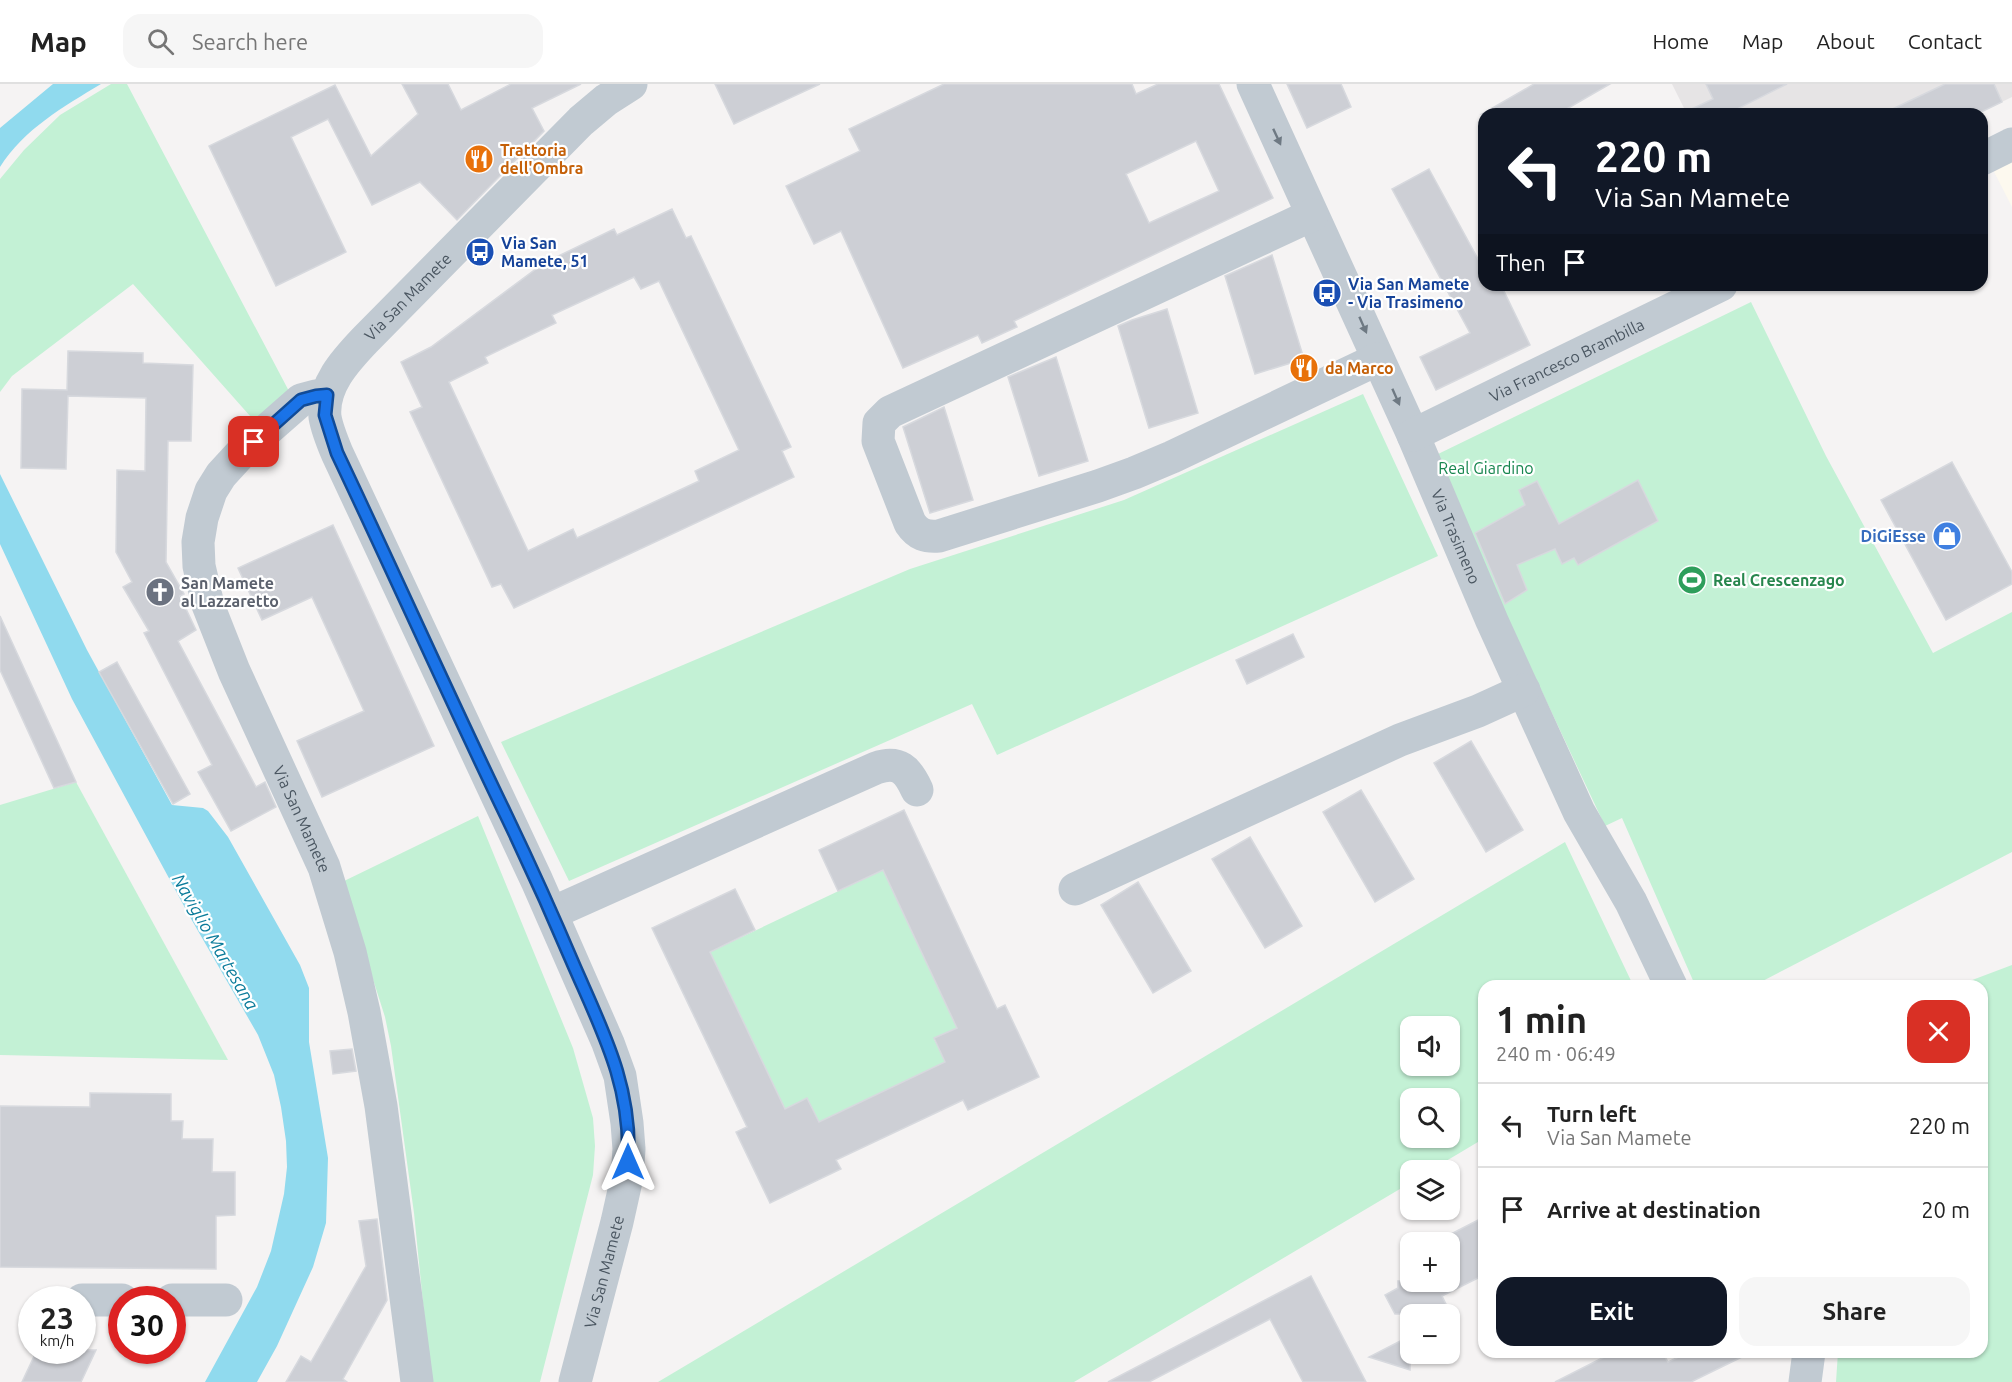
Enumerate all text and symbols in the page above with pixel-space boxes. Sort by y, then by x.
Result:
search box [123,14,543,68]
icon: search [144,25,177,58]
text: Map [30,26,87,57]
text: Search here [192,29,308,54]
text: Home [1652,29,1709,53]
text: Map [1742,29,1783,53]
text: About [1816,29,1875,53]
text: Contact [1908,29,1982,53]
one-way arrow [1272,129,1282,147]
icon: left [1496,132,1574,210]
text: 220 m [1595,133,1712,180]
place label: Trattoria dell'Ombra [500,141,584,177]
restaurant icon: Trattoria dell'Ombra [463,143,495,175]
text: Via San Mamete [1595,182,1790,212]
place label: Via San Mamete, 51 [501,234,589,270]
bus stop icon: Via San Mamete, 51 [464,236,496,268]
icon: arrive [1558,246,1591,279]
street label: Via San Mamete [361,249,455,344]
text: Then [1496,250,1546,275]
place label: Via San Mamete - Via Trasimeno [1348,275,1470,311]
bus stop icon: Via San Mamete - Via Trasimeno [1311,277,1343,309]
street label: Via Francesco Brambilla [1486,315,1647,405]
one-way arrow [1358,317,1368,335]
restaurant icon: da Marco [1288,352,1320,384]
place label: da Marco [1325,359,1394,377]
one-way arrow [1391,388,1400,405]
pin [228,416,279,467]
icon: arrive [237,425,270,458]
park label: Real Giardino [1438,459,1534,477]
street label: Via Trasimeno [1428,486,1484,587]
shop icon: DiGiEsse [1931,520,1963,552]
place label: DiGiEsse [1861,527,1926,545]
sports icon: Real Crescenzago [1676,564,1708,596]
place label: Real Crescenzago [1713,571,1845,589]
place label: San Mamete al Lazzaretto [181,574,279,610]
church icon: San Mamete al Lazzaretto [144,576,176,608]
street label: Via San Mamete [270,763,334,875]
water label: Naviglio Martesana [169,870,263,1013]
text: 1 min [1496,999,1587,1040]
button: close [1907,1000,1970,1063]
map controls [1400,1016,1460,1364]
button: sound [1400,1016,1460,1076]
text: 240 m · 06:49 [1496,1042,1616,1065]
button: search [1400,1088,1460,1148]
text: Turn left [1547,1101,1637,1126]
icon: left [1496,1109,1529,1142]
text: 220 m [1909,1113,1970,1138]
text: Via San Mamete [1547,1126,1692,1149]
position arrow [596,1130,660,1194]
button: layers [1400,1160,1460,1220]
icon: arrive [1496,1193,1529,1226]
text: Arrive at destination [1547,1197,1761,1222]
text: 20 m [1921,1197,1970,1222]
street label: Via San Mamete [581,1214,627,1330]
button: + [1400,1232,1460,1292]
button: Exit [1496,1277,1727,1346]
button: Share [1739,1277,1970,1346]
speed limit sign: 30 [108,1286,186,1364]
text: 23 [40,1301,74,1335]
button: − [1400,1304,1460,1364]
text: km/h [40,1332,74,1349]

